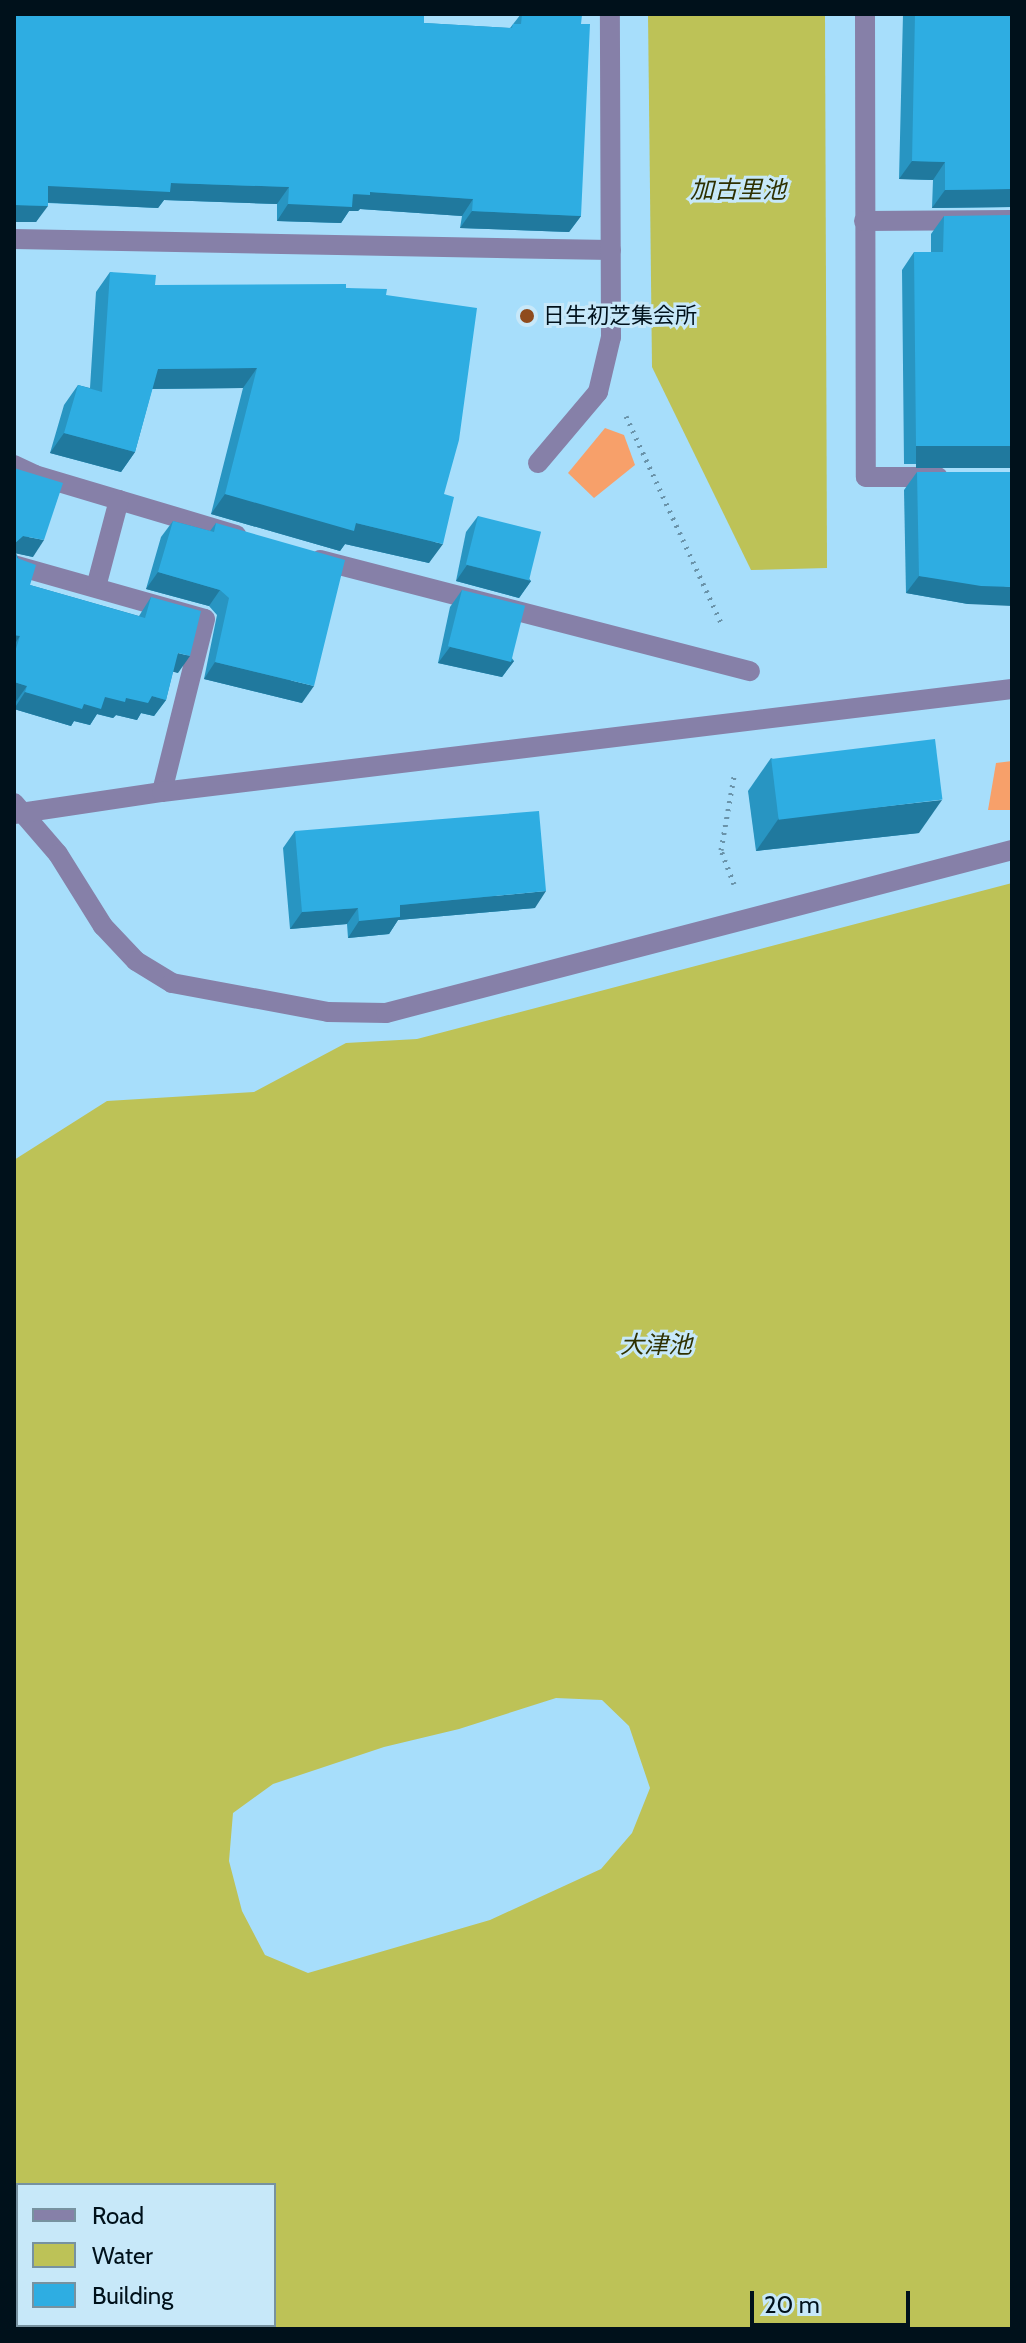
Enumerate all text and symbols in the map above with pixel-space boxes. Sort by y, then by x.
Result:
water label: 加古里池 [690,176,786,204]
place label: 日生初芝集会所 [543,303,697,329]
marker: 日生初芝集会所 [518,307,536,325]
water label: 大津池 [620,1331,692,1359]
legend [16,2183,276,2327]
text: Road [92,2201,144,2230]
text: Water [92,2241,153,2270]
scale bar [754,2275,914,2325]
text: Building [92,2281,173,2310]
text: 20 m [764,2290,820,2319]

